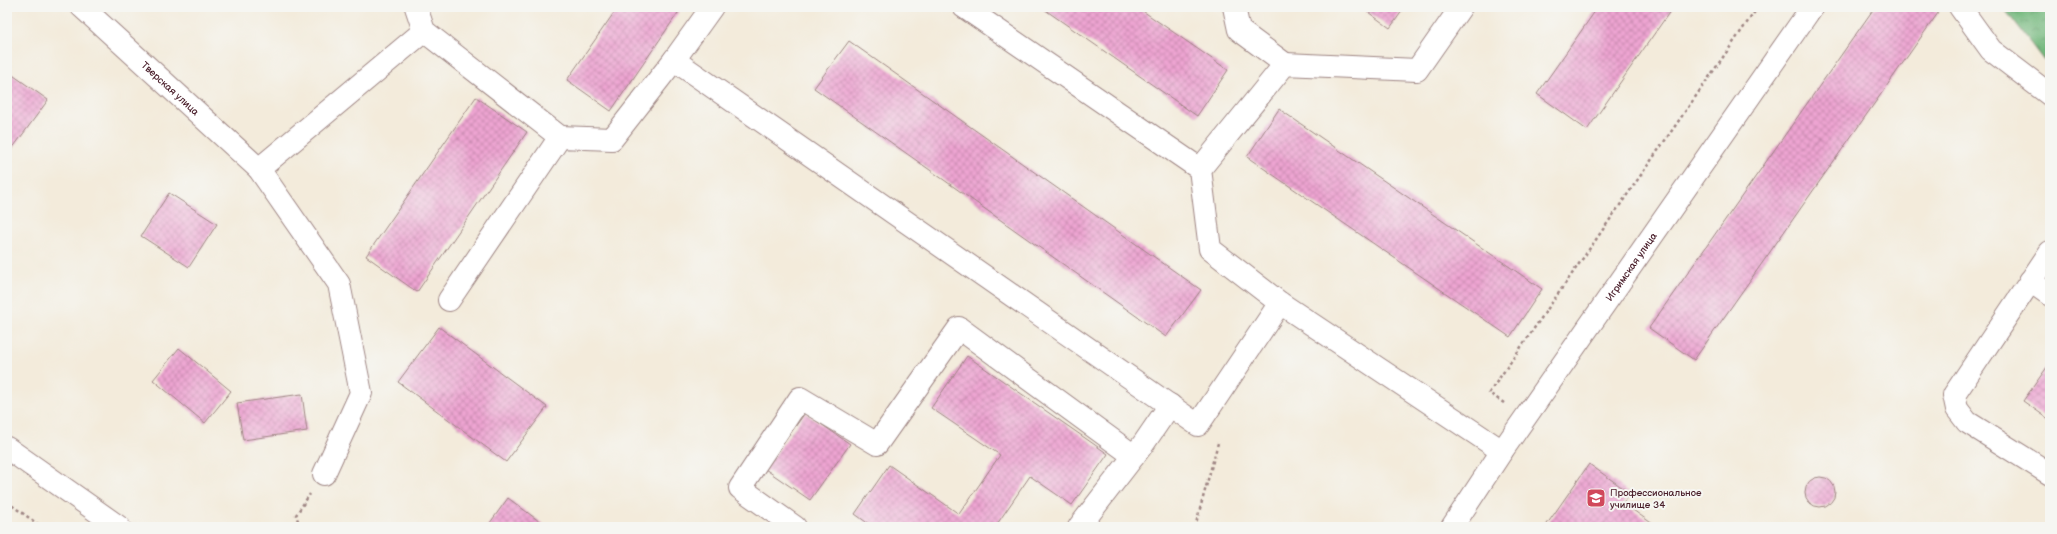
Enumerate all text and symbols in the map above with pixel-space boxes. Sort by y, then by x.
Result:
street label: Тверская улица [138,59,201,118]
street label: Игримская улица [1603,230,1660,304]
school or university icon: Профессиональное училище 34 [1585,487,1607,509]
place label: Профессиональное училище 34 [1610,487,1702,511]

